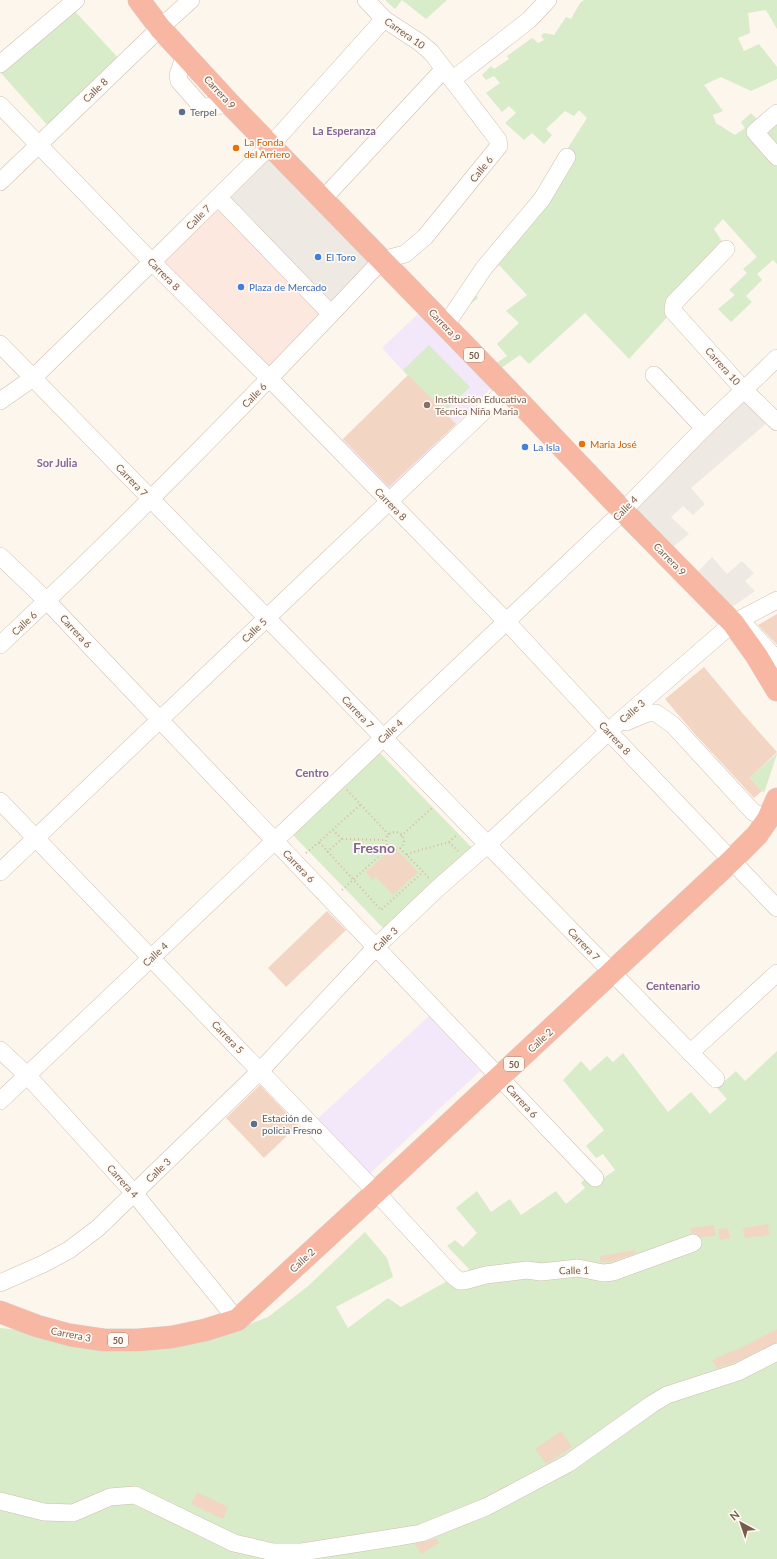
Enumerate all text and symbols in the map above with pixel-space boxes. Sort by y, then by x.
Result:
street label: Carrera 10 [382,15,428,51]
street label: Carrera 9 [202,73,238,111]
street label: Calle 8 [80,75,110,105]
place label: Terpel [190,106,217,118]
marker: Terpel [177,107,187,117]
district label: La Esperanza [312,124,376,137]
place label: La Fonda del Arriero [244,136,291,160]
marker: La Fonda del Arriero [231,143,241,153]
street label: Calle 6 [467,153,495,184]
street label: Calle 7 [183,202,213,232]
place label: El Toro [326,251,356,263]
marker: El Toro [313,252,323,262]
street label: Carrera 8 [145,255,183,293]
place label: Plaza de Mercado [249,281,327,293]
marker: Plaza de Mercado [236,282,246,292]
street label: Carrera 9 [426,306,464,344]
street label: Carrera 10 [703,345,743,388]
road number: 50 [464,348,484,362]
street label: Calle 6 [239,380,269,410]
place label: Institución Educativa Técnica Niña Maria [435,393,527,417]
marker: Institución Educativa Técnica Niña Maria [422,400,432,410]
place label: Maria José [590,438,637,450]
marker: Maria José [577,439,587,449]
place label: La Isla [533,441,560,453]
marker: La Isla [520,442,530,452]
district label: Sor Julia [37,456,77,469]
street label: Carrera 7 [113,461,151,499]
street label: Carrera 8 [372,485,410,523]
street label: Calle 4 [610,493,640,523]
street label: Carrera 9 [651,540,689,578]
street label: Calle 6 [9,608,39,638]
street label: Carrera 6 [58,612,94,650]
street label: Calle 5 [239,615,269,645]
street label: Carrera 7 [339,693,377,731]
street label: Calle 3 [617,696,647,725]
street label: Calle 4 [375,716,405,746]
street label: Carrera 8 [597,719,633,757]
district label: Centro [295,766,329,779]
district label: Fresno [353,839,395,856]
street label: Carrera 6 [280,847,318,885]
street label: Calle 3 [370,924,400,954]
street label: Carrera 7 [565,925,603,963]
street label: Calle 4 [140,939,170,969]
district label: Centenario [646,979,700,992]
street label: Carrera 5 [209,1018,247,1056]
street label: Calle 2 [525,1025,555,1055]
road number: 50 [504,1057,524,1071]
street label: Carrera 6 [504,1082,540,1120]
place label: Estación de policia Fresno [262,1112,323,1136]
marker: Estación de policia Fresno [249,1119,259,1129]
street label: Calle 3 [143,1155,173,1185]
street label: Carrera 4 [105,1162,141,1200]
street label: Calle 2 [287,1245,317,1275]
street label: Calle 1 [559,1264,589,1276]
street label: Carrera 3 [50,1324,92,1344]
road number: 50 [108,1333,128,1347]
north arrow [721,1503,761,1543]
text: N [727,1507,742,1523]

